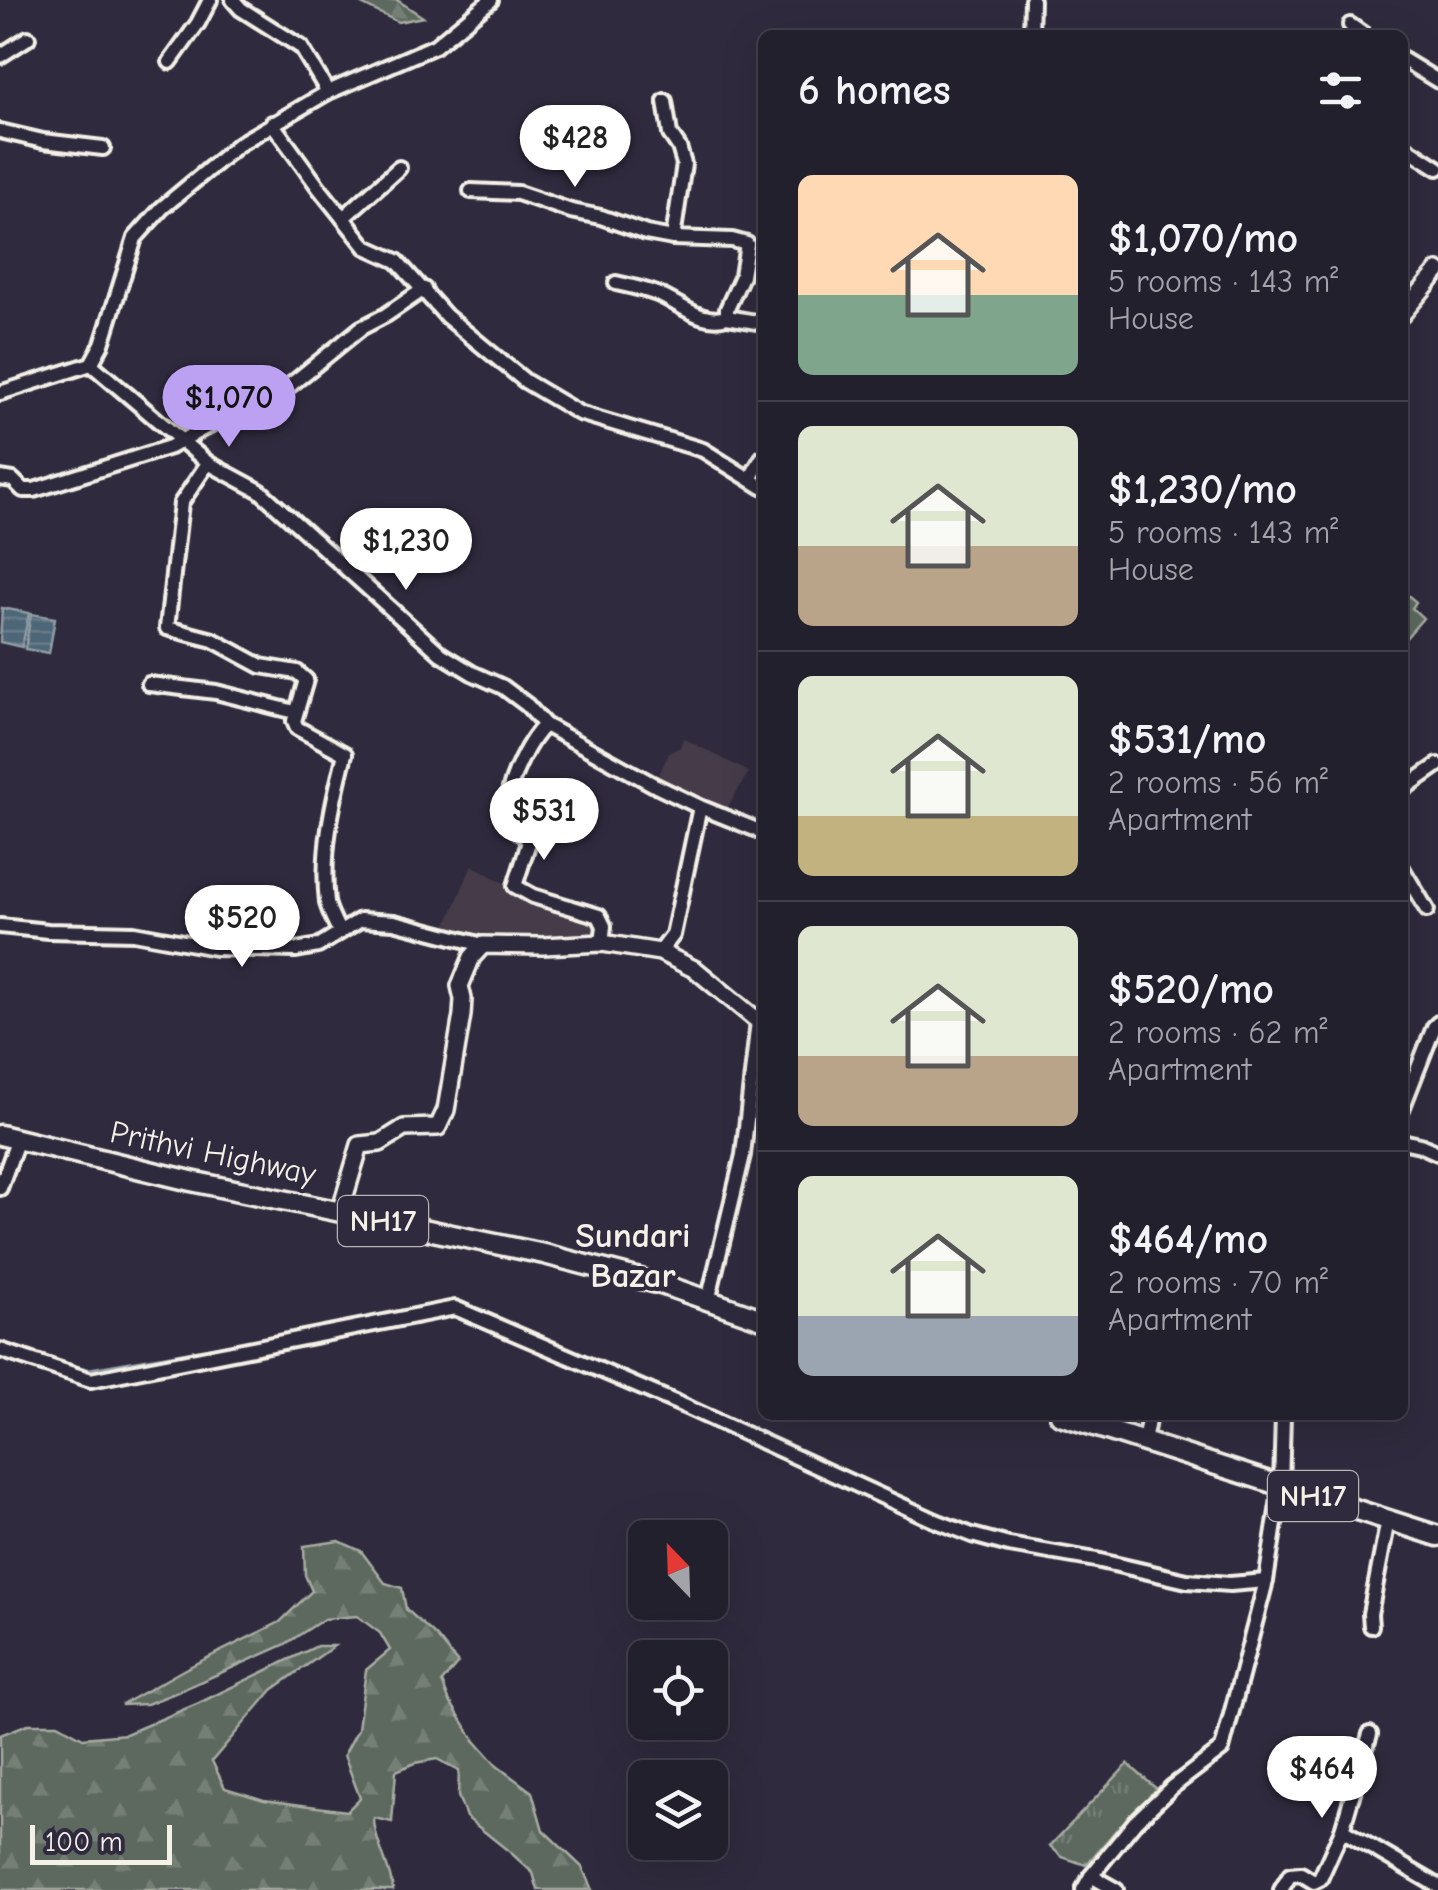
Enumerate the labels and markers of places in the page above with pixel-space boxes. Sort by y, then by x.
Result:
pin: $428 [516,105,634,190]
pin: $1,070 [148,365,310,450]
pin: $1,230 [325,508,487,593]
pin: $531 [485,778,603,863]
pin: $520 [183,885,301,970]
pin: $464 [1263,1736,1381,1821]

